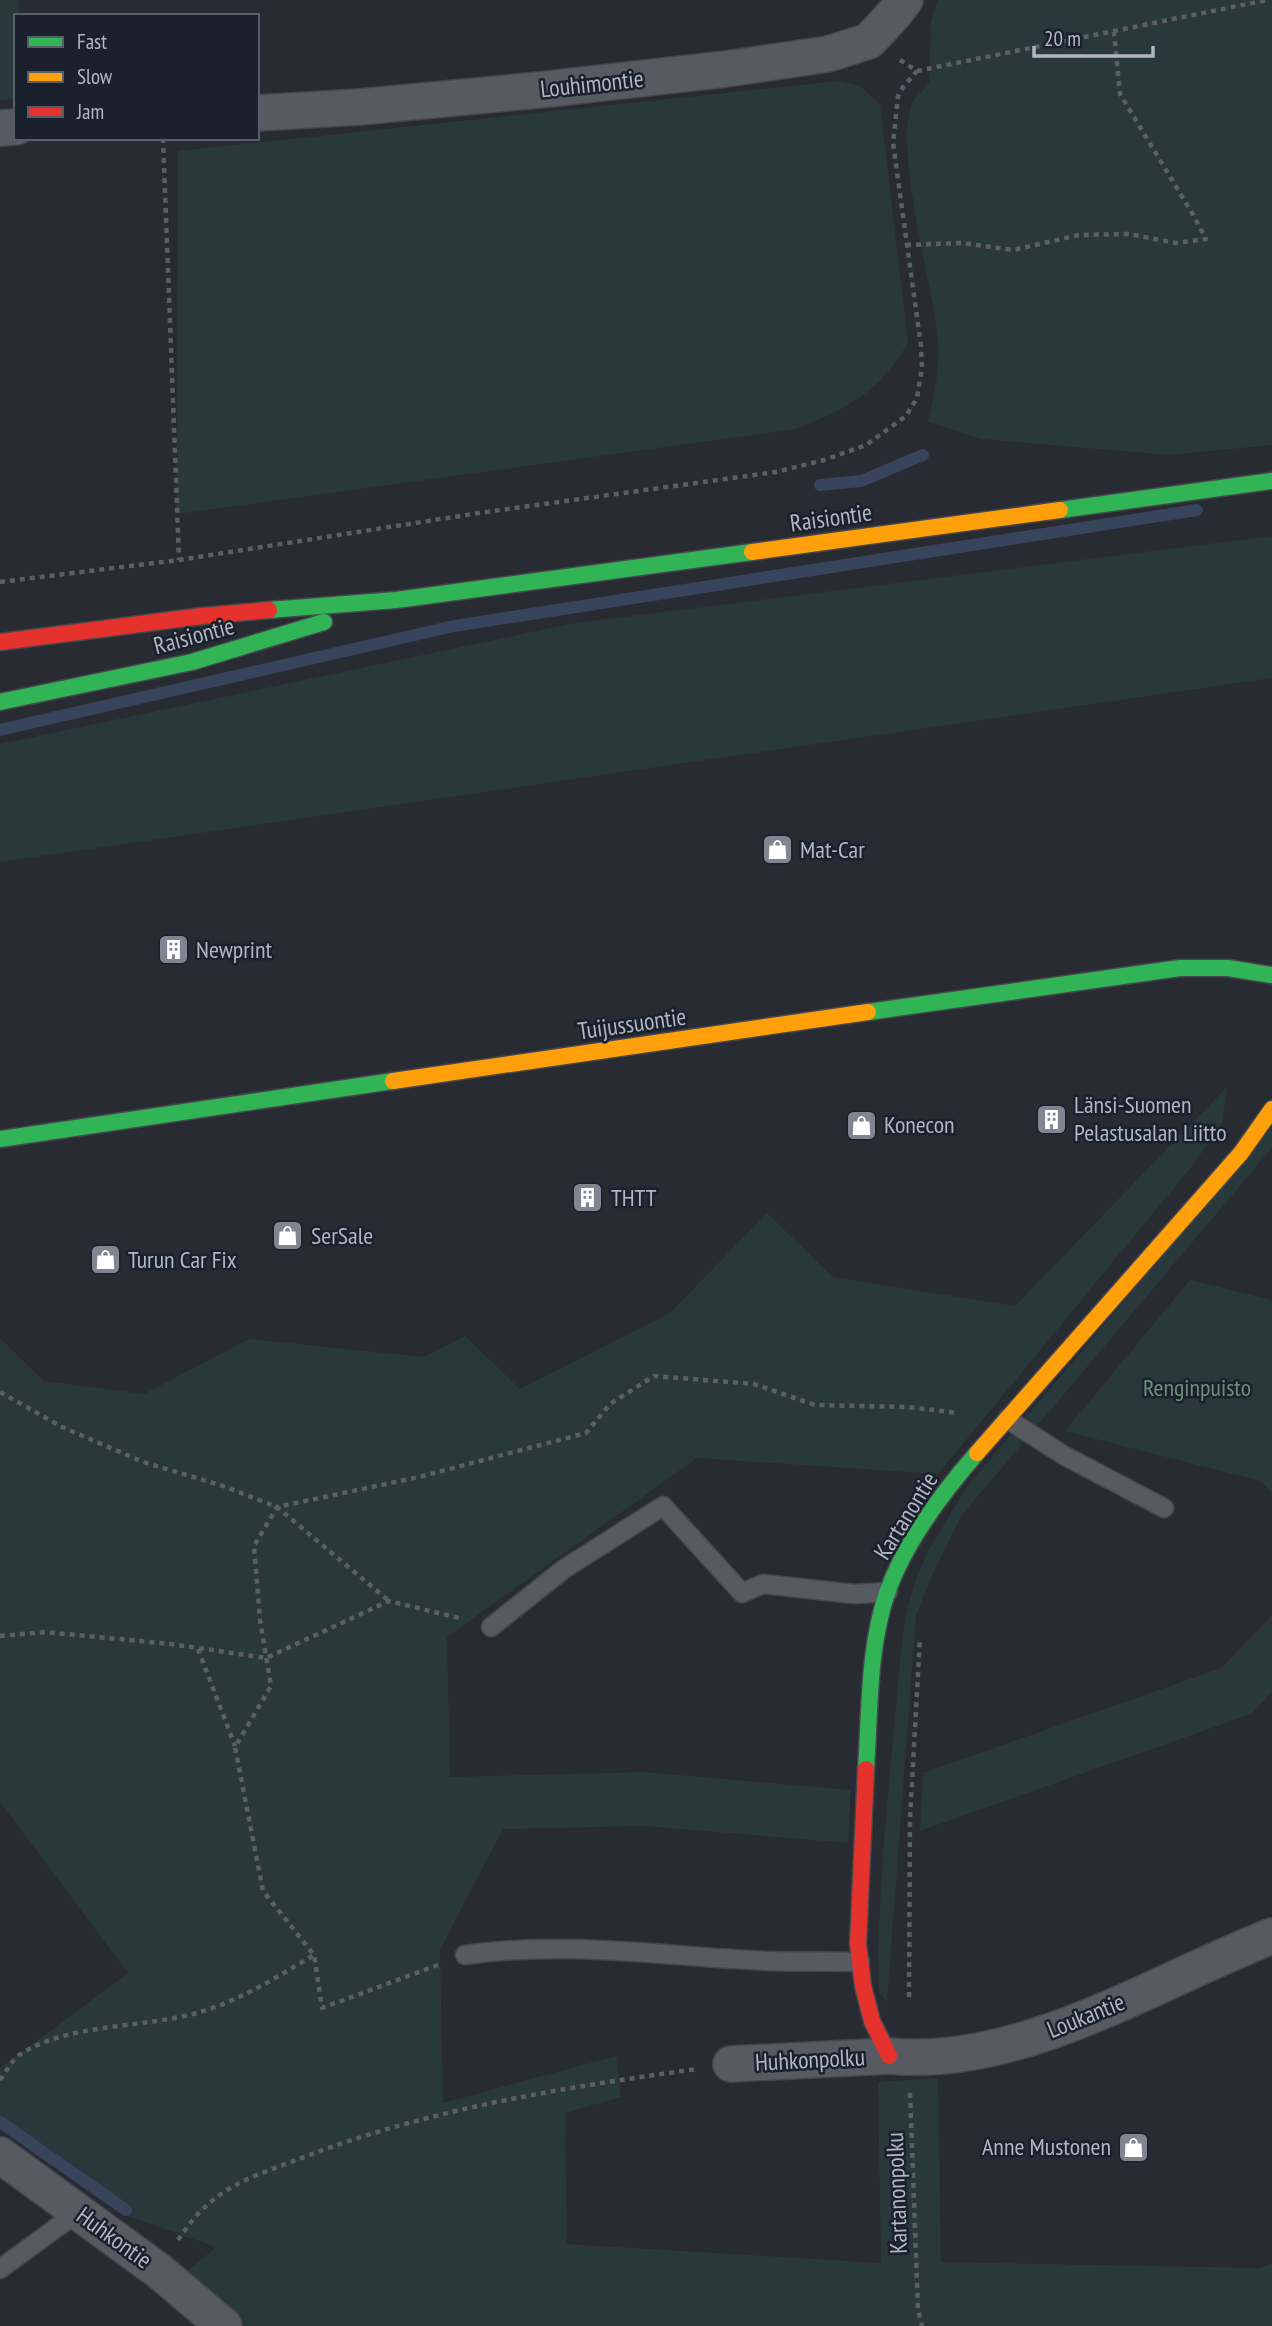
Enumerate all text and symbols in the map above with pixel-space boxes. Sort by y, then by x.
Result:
legend [14,14,259,140]
scale bar [1034,14,1153,58]
text: 20 m [1044,25,1081,52]
text: Fast [77,28,107,55]
text: Slow [77,63,113,90]
street label: Louhimontie [539,63,645,104]
text: Jam [76,98,104,125]
street label: Raisiontie [788,496,874,539]
street label: Raisiontie [150,610,238,661]
shop icon: Mat-Car [760,833,794,867]
place label: Mat-Car [800,834,865,865]
building icon: Newprint [156,933,190,967]
place label: Newprint [196,934,273,965]
street label: Tuijussuontie [576,1001,688,1046]
place label: Länsi-Suomen Pelastusalan Liitto [1074,1089,1227,1148]
building icon: Länsi-Suomen Pelastusalan Liitto [1034,1102,1068,1136]
shop icon: Konecon [844,1108,878,1142]
place label: Konecon [884,1109,955,1140]
building icon: THTT [571,1181,605,1215]
place label: THTT [611,1182,657,1213]
shop icon: SerSale [271,1219,305,1253]
place label: SerSale [311,1220,373,1251]
shop icon: Turun Car Fix [88,1243,122,1277]
place label: Turun Car Fix [128,1244,237,1275]
park label: Renginpuisto [1143,1372,1251,1403]
street label: Kartanontie [867,1466,945,1565]
street label: Loukantie [1043,1986,1129,2045]
street label: Huhkonpolku [754,2041,866,2078]
shop icon: Anne Mustonen [1117,2130,1151,2164]
place label: Anne Mustonen [982,2131,1111,2162]
street label: Kartanonpolku [879,2132,914,2254]
street label: Huhkontie [71,2200,158,2275]

